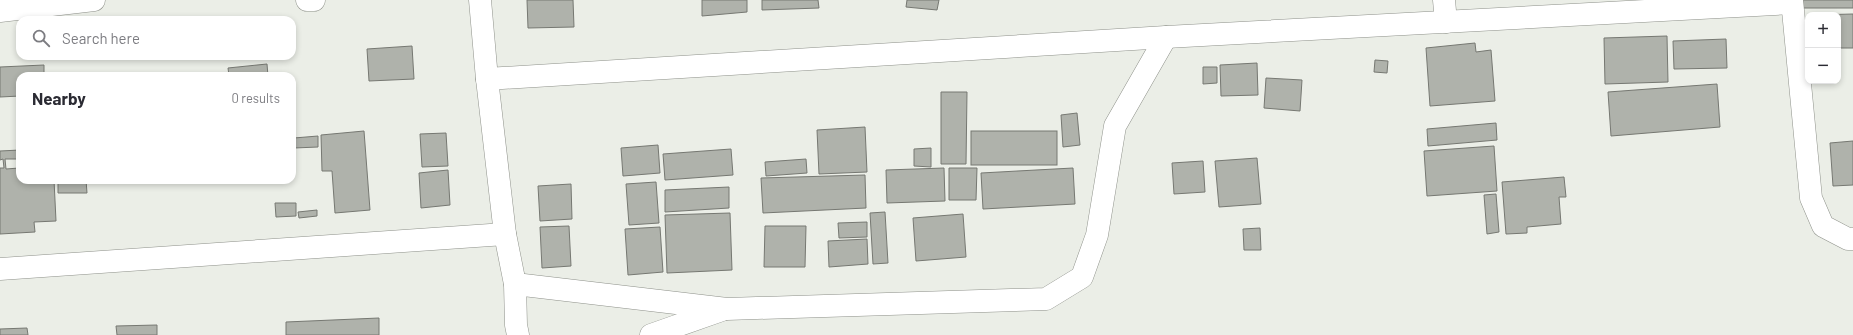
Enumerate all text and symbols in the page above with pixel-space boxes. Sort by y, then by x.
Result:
map controls [1805,12,1841,84]
button: + [1805,12,1841,48]
search box [16,16,296,60]
icon: search [30,27,52,49]
text: Search here [62,29,140,47]
button: − [1805,48,1841,84]
text: Nearby [32,88,86,108]
text: 0 results [231,90,280,106]

